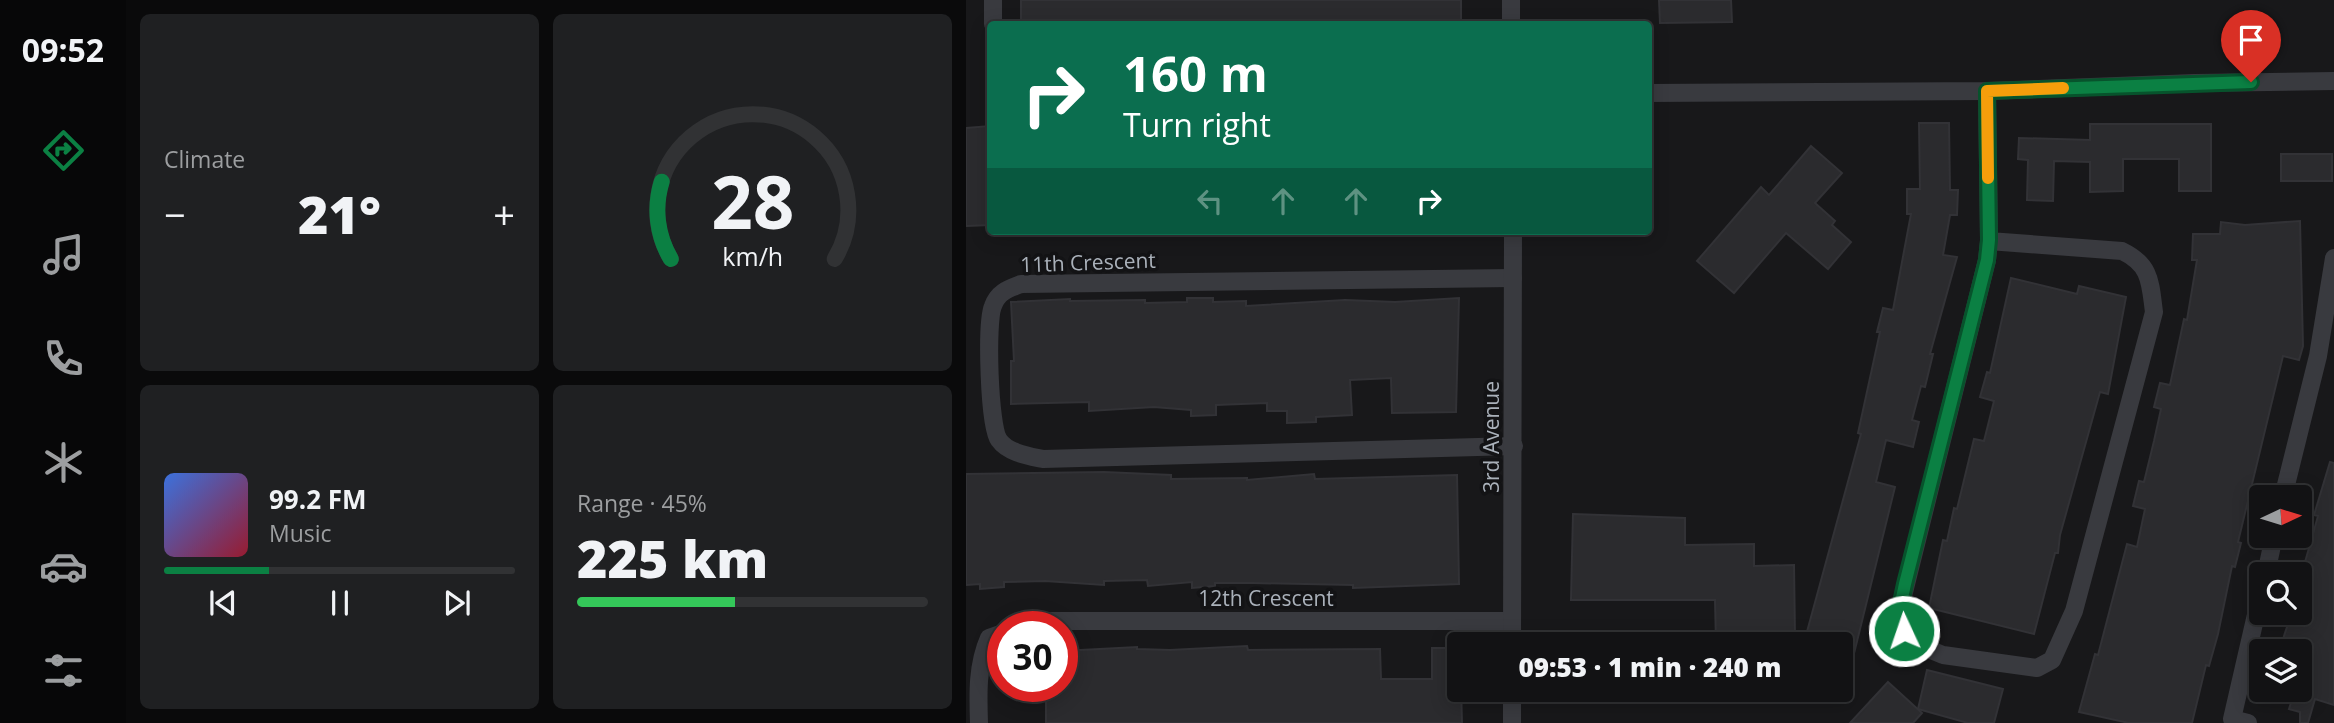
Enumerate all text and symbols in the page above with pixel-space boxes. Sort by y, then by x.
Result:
pin [2221,10,2281,82]
icon: arrive [2232,21,2270,59]
text: 09:52 [22,28,104,71]
text: 160 m [1123,40,1268,106]
icon: right [1008,49,1099,140]
text: Turn right [1123,103,1271,146]
icon: directions [39,126,88,175]
text: Climate [164,143,245,175]
text: 28 [711,151,794,250]
text: 21° [298,178,381,249]
icon: left [1191,182,1229,220]
icon: ahead [1264,182,1302,220]
icon: ahead [1337,182,1375,220]
icon: right [1410,182,1448,220]
text: − [164,188,186,240]
text: + [493,188,515,240]
icon: music [39,230,88,279]
text: km/h [722,238,783,272]
street label: 11th Crescent [1020,246,1156,278]
icon: phone [39,334,88,383]
street label: 3rd Avenue [1477,381,1505,493]
icon: climate [39,438,88,487]
text: 99.2 FM [269,481,367,517]
north arrow [2249,485,2312,548]
map controls [2249,485,2312,702]
text: Range · 45% [577,487,707,519]
text: Music [269,517,332,549]
text: 225 km [577,522,768,593]
icon: car [39,542,88,591]
button: search [2249,562,2312,625]
icon: previous [204,584,242,622]
icon: pause [321,584,359,622]
icon: next [438,584,476,622]
street label: 12th Crescent [1198,584,1334,612]
position arrow [1867,594,1941,668]
speed limit sign: 30 [987,611,1078,702]
button: layers [2249,639,2312,702]
icon: filters [39,646,88,695]
text: 09:53 · 1 min · 240 m [1519,649,1781,685]

